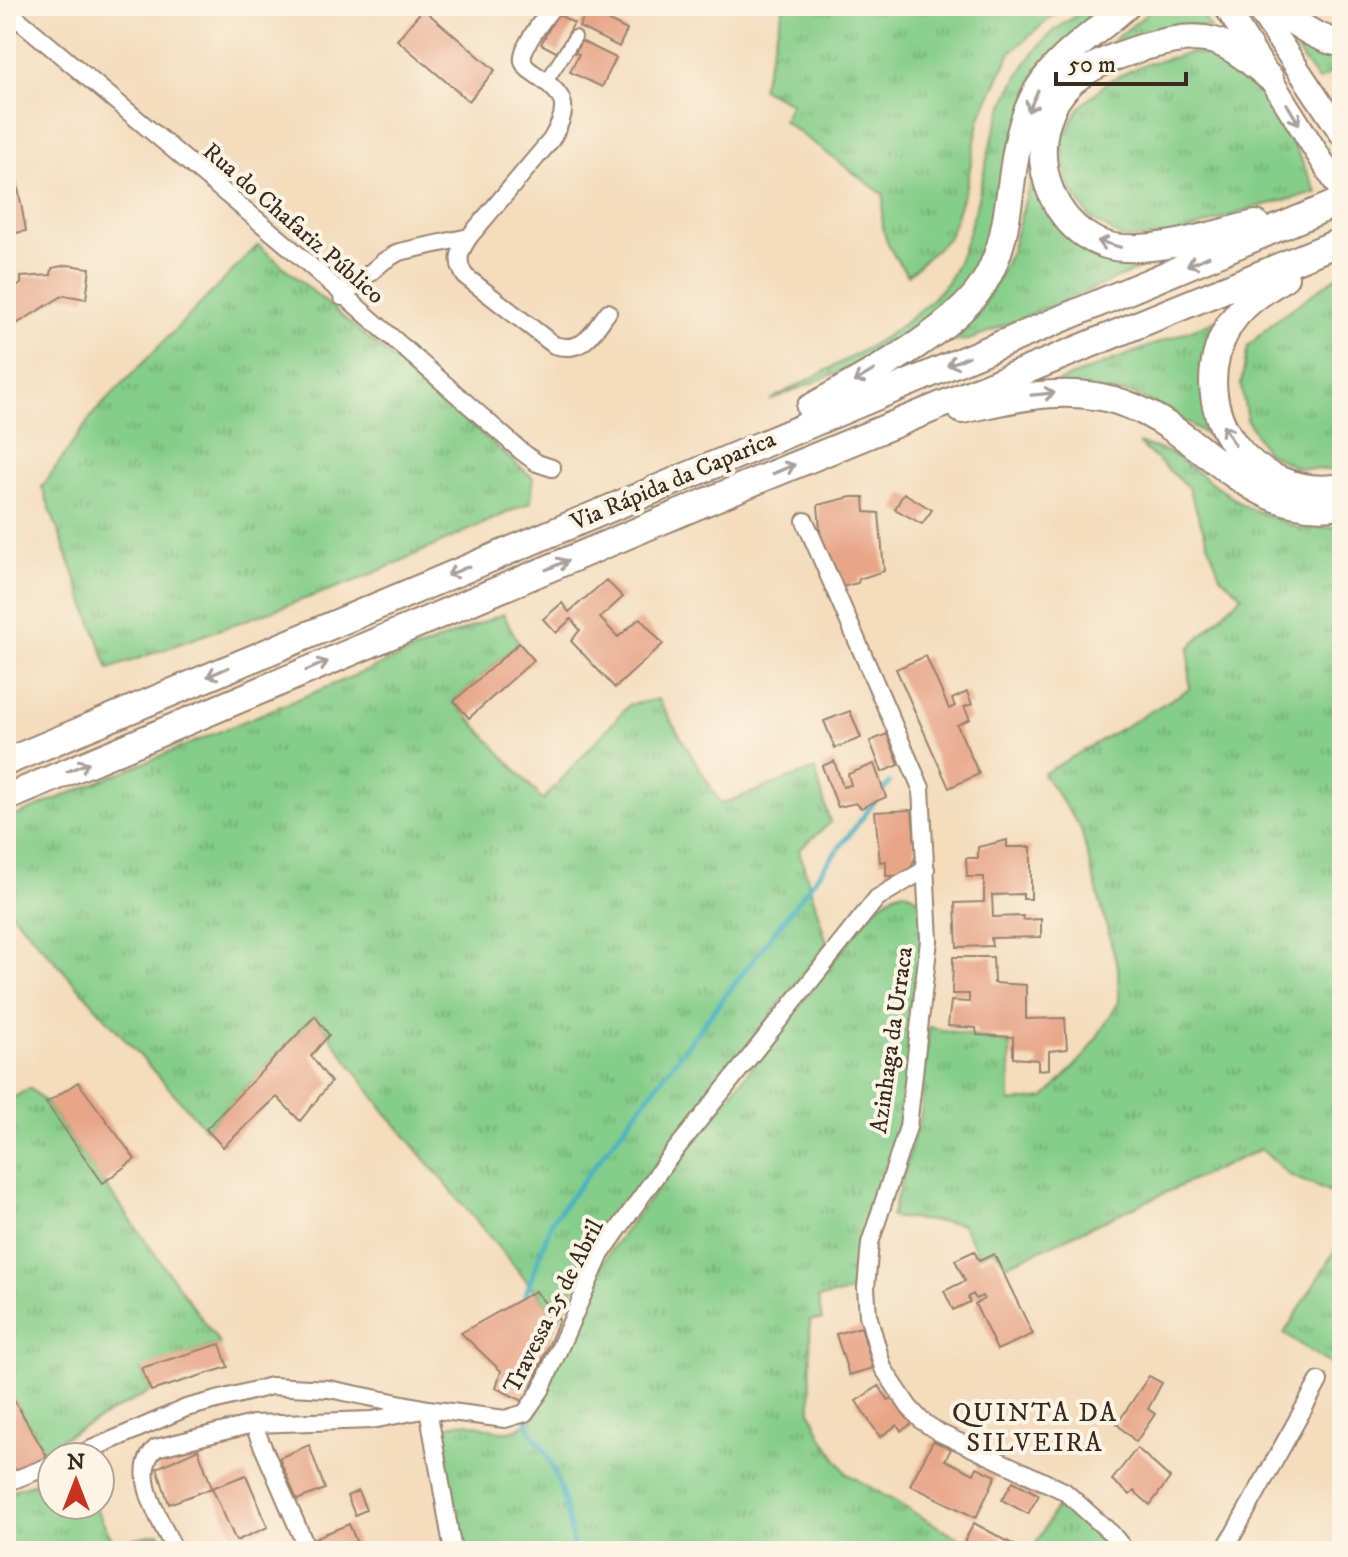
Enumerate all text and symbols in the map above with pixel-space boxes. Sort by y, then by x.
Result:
scale bar [1056,36,1186,86]
text: 50 m [1068,50,1116,80]
one-way arrow [1025,88,1040,112]
one-way arrow [1285,102,1301,125]
street label: Rua do Chafariz Público [196,137,390,311]
one-way arrow [1096,236,1122,251]
one-way arrow [1186,255,1211,269]
one-way arrow [946,355,971,370]
one-way arrow [853,369,876,385]
one-way arrow [1029,386,1056,401]
street label: Via Rápida da Caparica [566,424,781,538]
one-way arrow [1221,424,1237,447]
one-way arrow [771,461,796,476]
one-way arrow [544,557,569,572]
one-way arrow [446,564,471,579]
one-way arrow [305,658,329,673]
one-way arrow [207,666,231,680]
one-way arrow [65,759,90,774]
street label: Azinhaga da Urraca [864,944,920,1135]
street label: Travessa 25 de Abril [497,1214,611,1398]
district label: QUINTA DA SILVEIRA [952,1397,1118,1460]
north arrow [36,1441,116,1521]
text: N [67,1449,85,1476]

